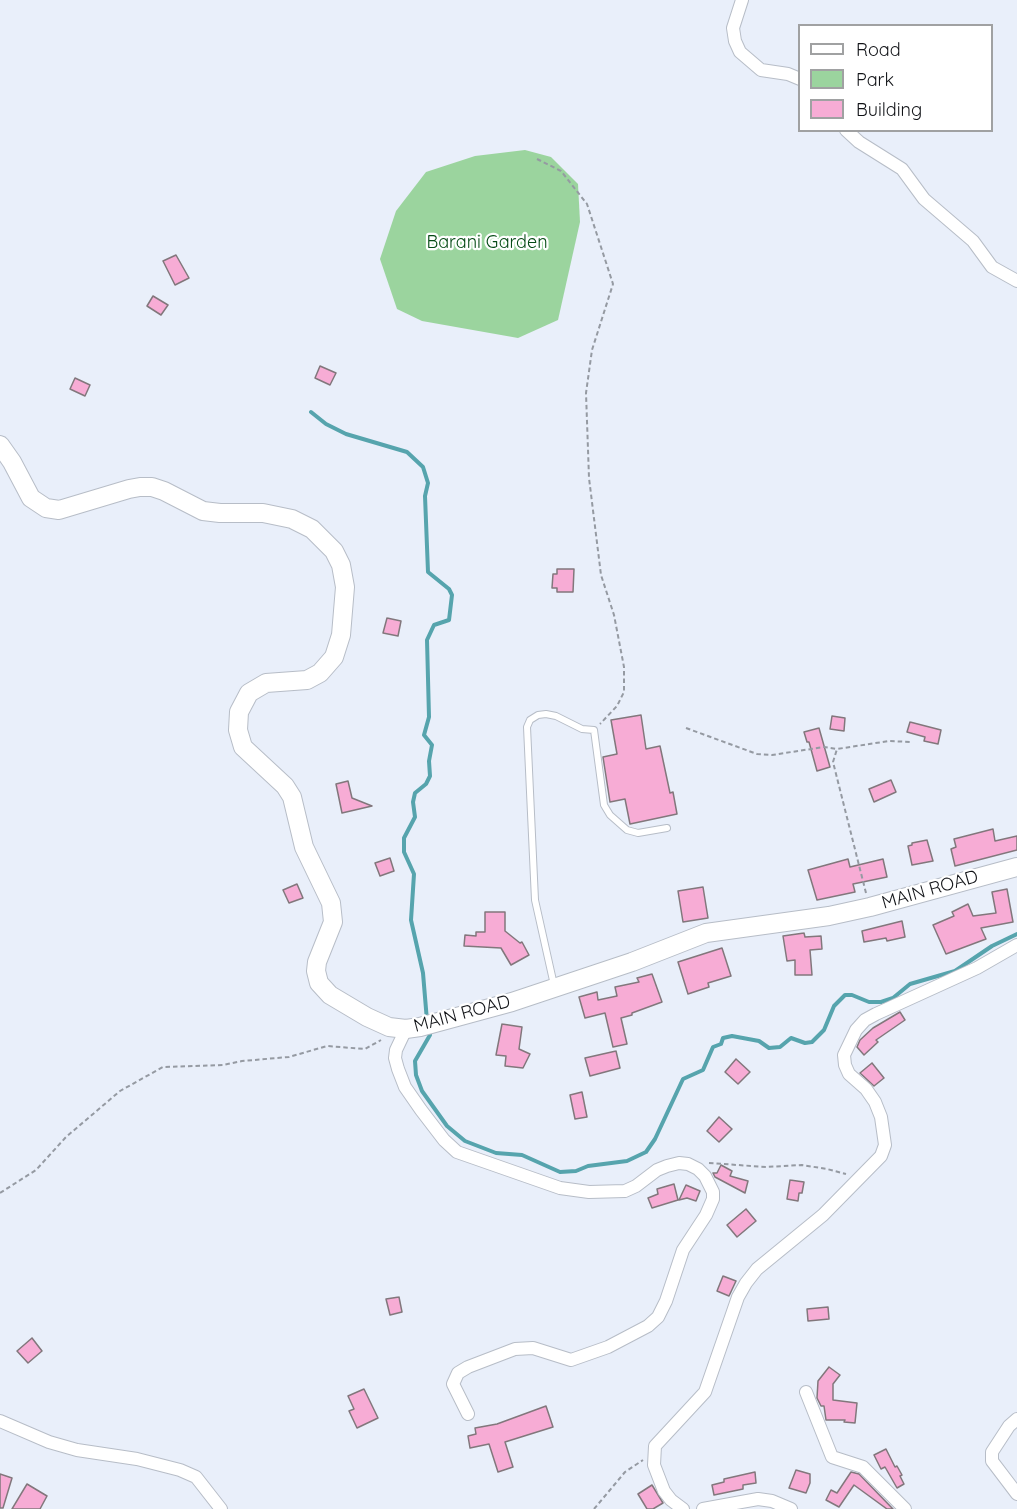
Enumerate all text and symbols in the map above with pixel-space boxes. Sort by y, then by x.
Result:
legend [798,24,993,132]
text: Road [856,38,901,61]
text: Park [856,68,894,91]
text: Building [856,98,922,121]
park label: Barani Garden [426,232,548,254]
street label: MAIN ROAD [879,866,981,914]
street label: MAIN ROAD [411,991,513,1037]

